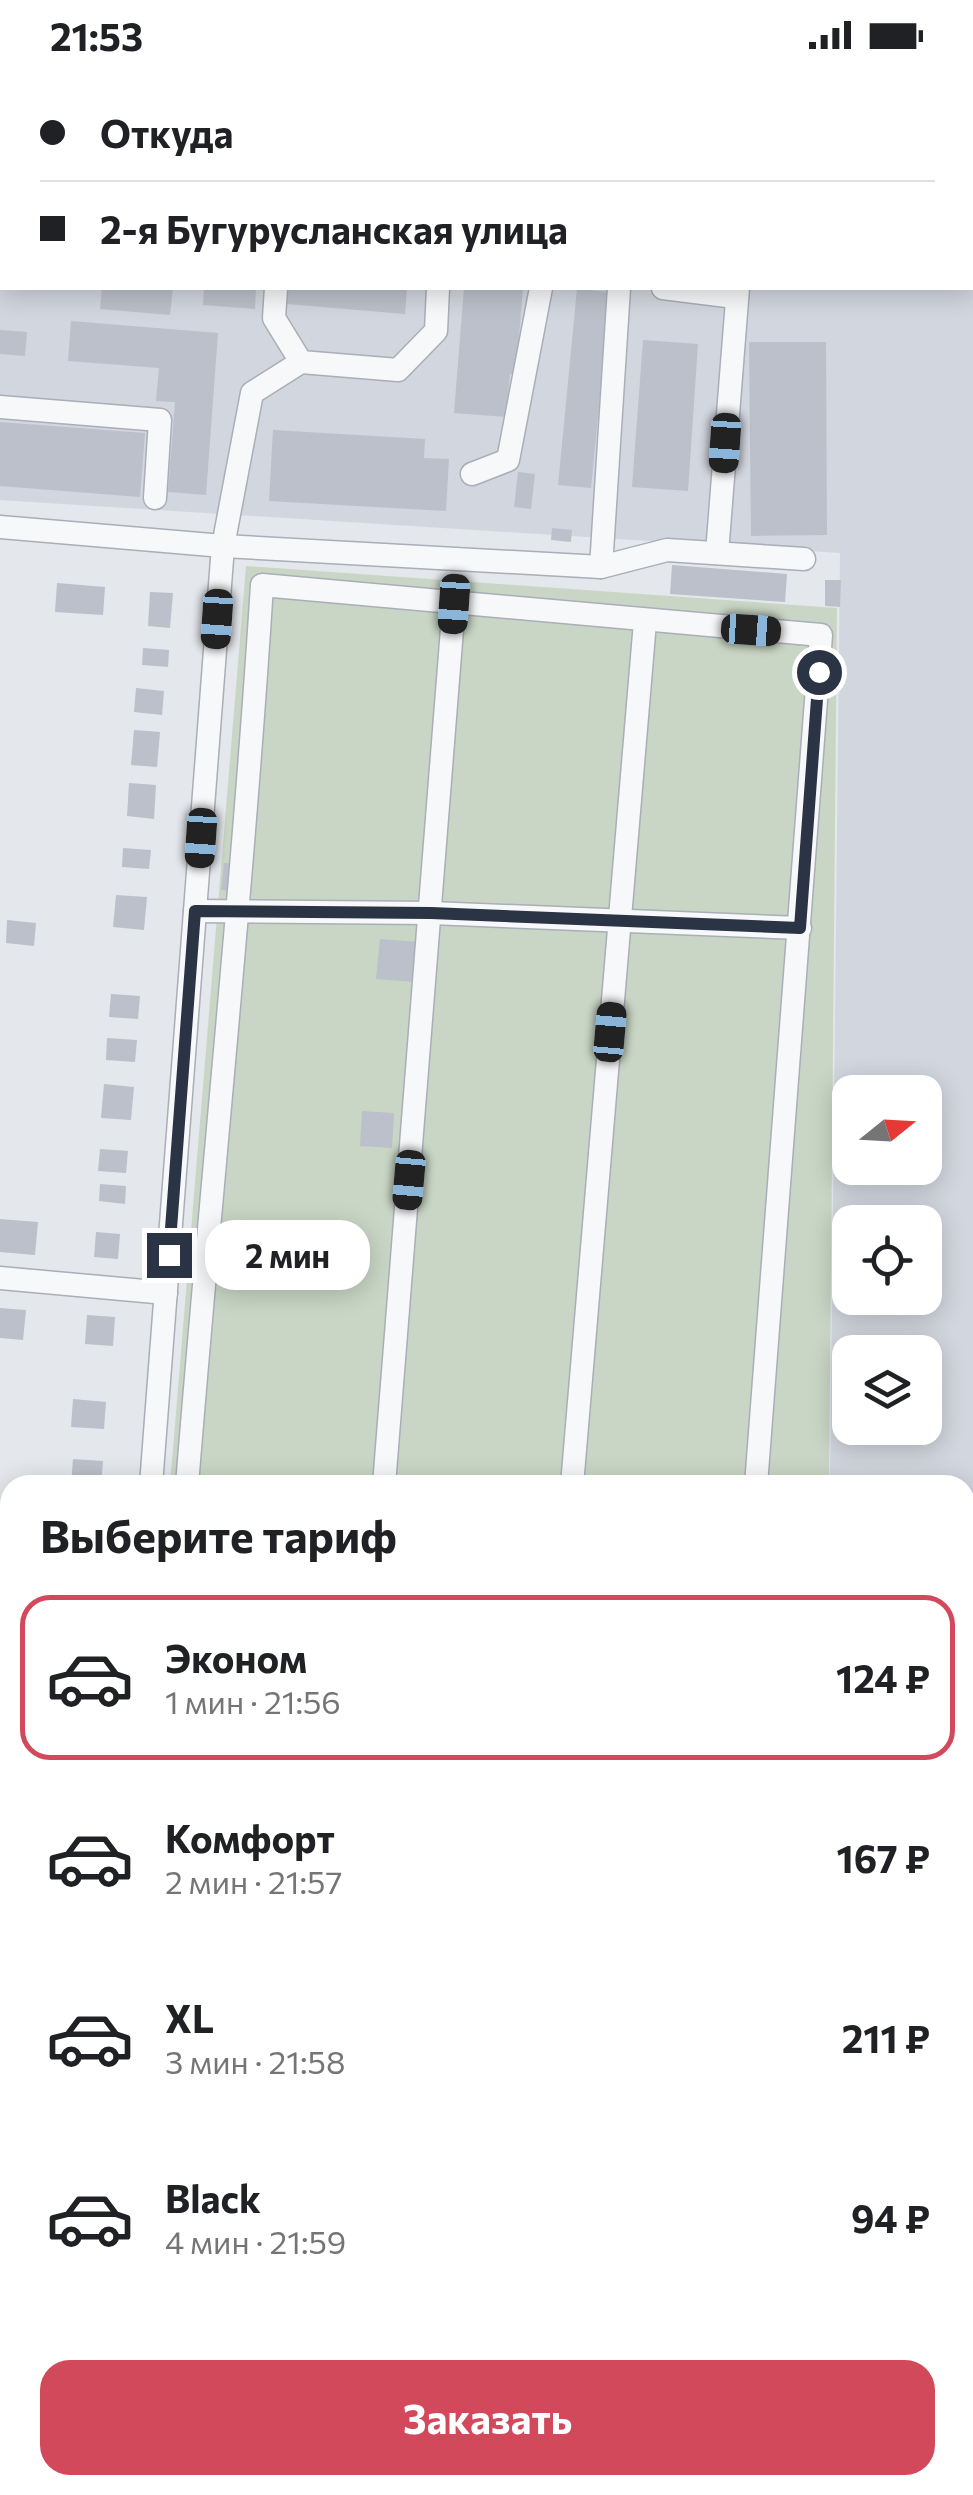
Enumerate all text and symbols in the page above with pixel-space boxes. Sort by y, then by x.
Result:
text: 21:53 [50,12,143,59]
text: Откуда [100,109,233,156]
text: 2-я Бугурусланская улица [100,205,568,252]
car [708,412,742,474]
car [437,573,471,635]
car [200,588,234,650]
car [720,613,782,647]
route start [797,650,842,695]
car [184,807,218,869]
car [592,1001,628,1063]
north arrow [832,1075,942,1185]
map controls [832,1075,942,1445]
car [391,1149,427,1211]
button: locate [832,1205,942,1315]
callout: 2 мин [204,1220,369,1290]
route end [147,1233,192,1278]
text: 2 мин [245,1235,330,1275]
button: layers [832,1335,942,1445]
text: Выберите тариф [40,1507,397,1562]
icon: car [45,1633,135,1723]
text: Эконом [165,1634,307,1681]
text: 124 ₽ [836,1654,930,1701]
text: 1 мин · 21:56 [165,1681,341,1721]
icon: car [45,1813,135,1903]
text: Комфорт [165,1814,335,1861]
text: 167 ₽ [837,1834,930,1881]
text: 2 мин · 21:57 [165,1861,342,1901]
icon: car [45,1993,135,2083]
text: XL [165,1994,214,2041]
text: 211 ₽ [842,2014,930,2061]
text: 3 мин · 21:58 [165,2041,345,2081]
icon: car [45,2173,135,2263]
text: Black [165,2174,261,2221]
text: 94 ₽ [851,2194,930,2241]
text: 4 мин · 21:59 [165,2221,346,2261]
button: Заказать [40,2360,935,2475]

